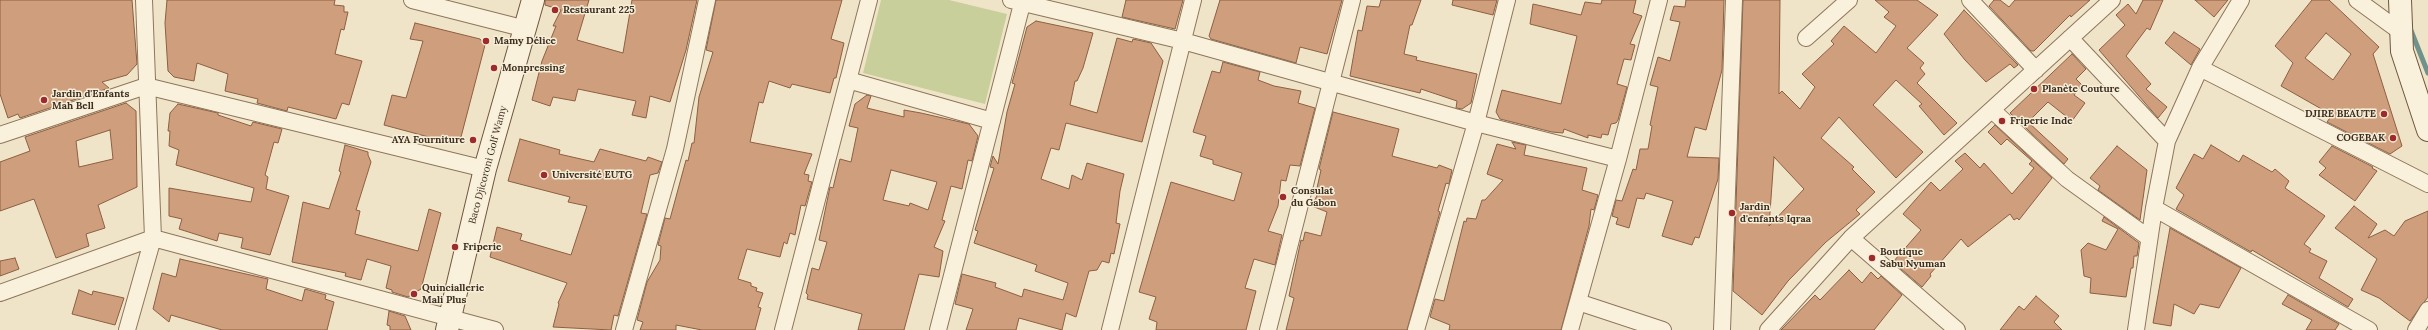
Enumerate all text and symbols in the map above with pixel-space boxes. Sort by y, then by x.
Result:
place label: Restaurant 225 [563,4,635,16]
marker: Restaurant 225 [550,5,560,15]
place label: Mamy Délice [494,35,556,47]
marker: Mamy Délice [481,36,491,46]
place label: Monpressing [502,62,565,74]
marker: Monpressing [489,63,499,73]
place label: Planète Couture [2042,83,2120,95]
marker: Planète Couture [2029,84,2039,94]
place label: Jardin d'Enfants Mah Bell [52,88,129,112]
marker: Jardin d'Enfants Mah Bell [39,95,49,105]
street label: Baco Djicoroni Golf Wamy [466,105,510,225]
place label: DJIRE BEAUTE [2305,108,2376,120]
marker: DJIRE BEAUTE [2379,109,2389,119]
place label: Friperie Inde [2010,115,2073,127]
marker: Friperie Inde [1997,116,2007,126]
place label: COGEBAK [2336,132,2385,144]
marker: COGEBAK [2388,133,2398,143]
place label: AYA Fourniture [392,134,465,146]
marker: AYA Fourniture [468,135,478,145]
place label: Université EUTG [552,169,632,181]
marker: Université EUTG [539,170,549,180]
place label: Consulat du Gabon [1291,185,1336,208]
marker: Consulat du Gabon [1278,192,1288,202]
place label: Jardin d'enfants Iqraa [1740,201,1811,224]
marker: Jardin d'enfants Iqraa [1727,208,1737,218]
place label: Friperie [463,241,501,253]
marker: Friperie [450,242,460,252]
place label: Boutique Sabu Nyuman [1880,246,1946,270]
marker: Boutique Sabu Nyuman [1867,253,1877,263]
place label: Quinciallerie Mali Plus [422,282,484,306]
marker: Quinciallerie Mali Plus [409,289,419,299]

